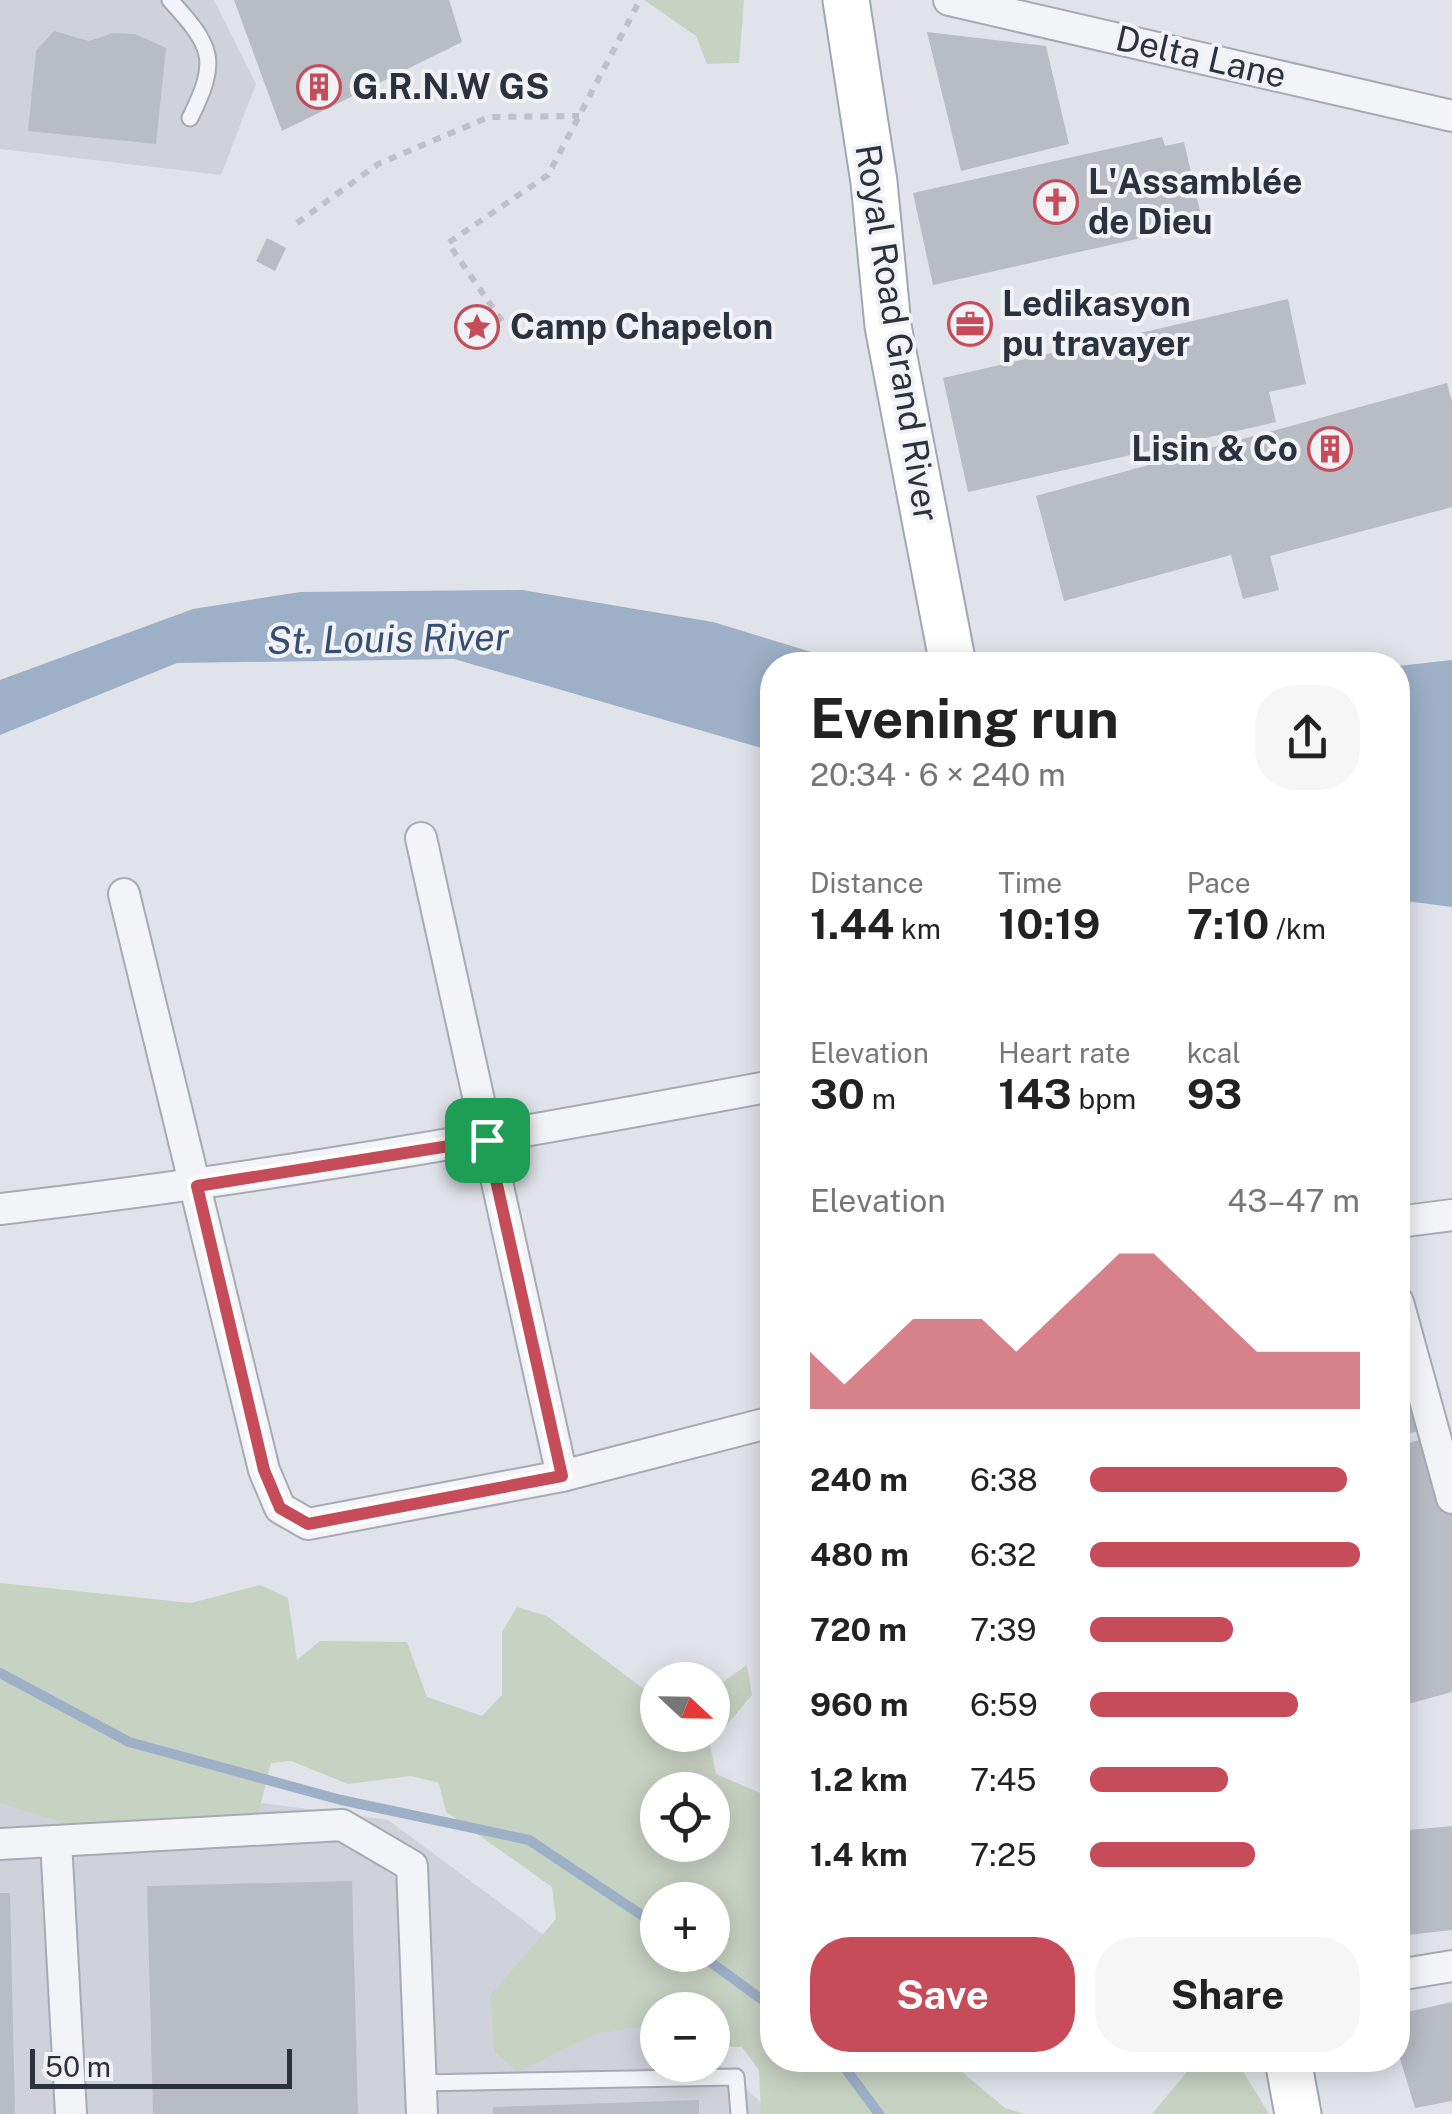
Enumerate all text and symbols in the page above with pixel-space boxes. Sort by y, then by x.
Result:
street label: Delta Lane [1112,17,1290,96]
building icon: G.R.N.W GS [296,64,342,110]
place label: G.R.N.W GS [352,66,549,107]
street label: Royal Road Grand River [847,141,948,524]
place label: L'Assamblée de Dieu [1088,161,1302,242]
church icon: L'Assamblée de Dieu [1033,179,1079,225]
place label: Ledikasyon pu travayer [1002,283,1191,364]
office icon: Ledikasyon pu travayer [947,301,993,347]
place icon: Camp Chapelon [454,304,500,350]
place label: Camp Chapelon [510,306,773,347]
building icon: Lisin & Co [1307,426,1353,472]
place label: Lisin & Co [1131,428,1298,469]
water label: St. Louis River [266,614,510,663]
button: share [1255,685,1360,790]
text: Evening run [810,686,1119,750]
text: 20:34 · 6 × 240 m [810,756,1066,793]
text: Distance [810,866,924,899]
text: Time [998,866,1062,899]
text: Pace [1187,866,1251,899]
text: 1.44 [810,899,894,948]
text: 10:19 [998,899,1100,948]
text: 7:10 [1187,899,1269,948]
text: km [894,912,941,945]
text: /km [1269,912,1326,945]
text: Elevation [810,1036,929,1069]
text: Heart rate [998,1036,1131,1069]
text: kcal [1187,1036,1241,1069]
text: 30 [810,1069,865,1118]
text: 143 [998,1069,1072,1118]
text: 93 [1187,1069,1242,1118]
text: m [865,1082,896,1115]
text: bpm [1072,1082,1136,1115]
pin [445,1098,530,1183]
icon: arrive [460,1113,515,1168]
text: Elevation [810,1182,946,1219]
text: 43–47 m [1227,1182,1360,1219]
text: 240 m [810,1461,908,1498]
text: 6:38 [970,1461,1038,1498]
text: 480 m [810,1536,909,1573]
text: 6:32 [970,1536,1036,1573]
text: 720 m [810,1611,907,1648]
text: 7:39 [970,1611,1036,1648]
north arrow [640,1662,730,1752]
map controls [640,1662,730,2082]
text: 960 m [810,1686,909,1723]
text: 6:59 [970,1686,1038,1723]
text: 1.2 km [810,1761,908,1798]
text: 7:45 [970,1761,1037,1798]
button: locate [640,1772,730,1862]
text: 1.4 km [810,1836,908,1873]
text: 7:25 [970,1836,1037,1873]
button: + [640,1882,730,1972]
button: Save [810,1937,1075,2052]
button: Share [1095,1937,1360,2052]
button: − [640,1992,730,2082]
scale bar [30,2044,292,2088]
text: 50 m [45,2050,111,2083]

